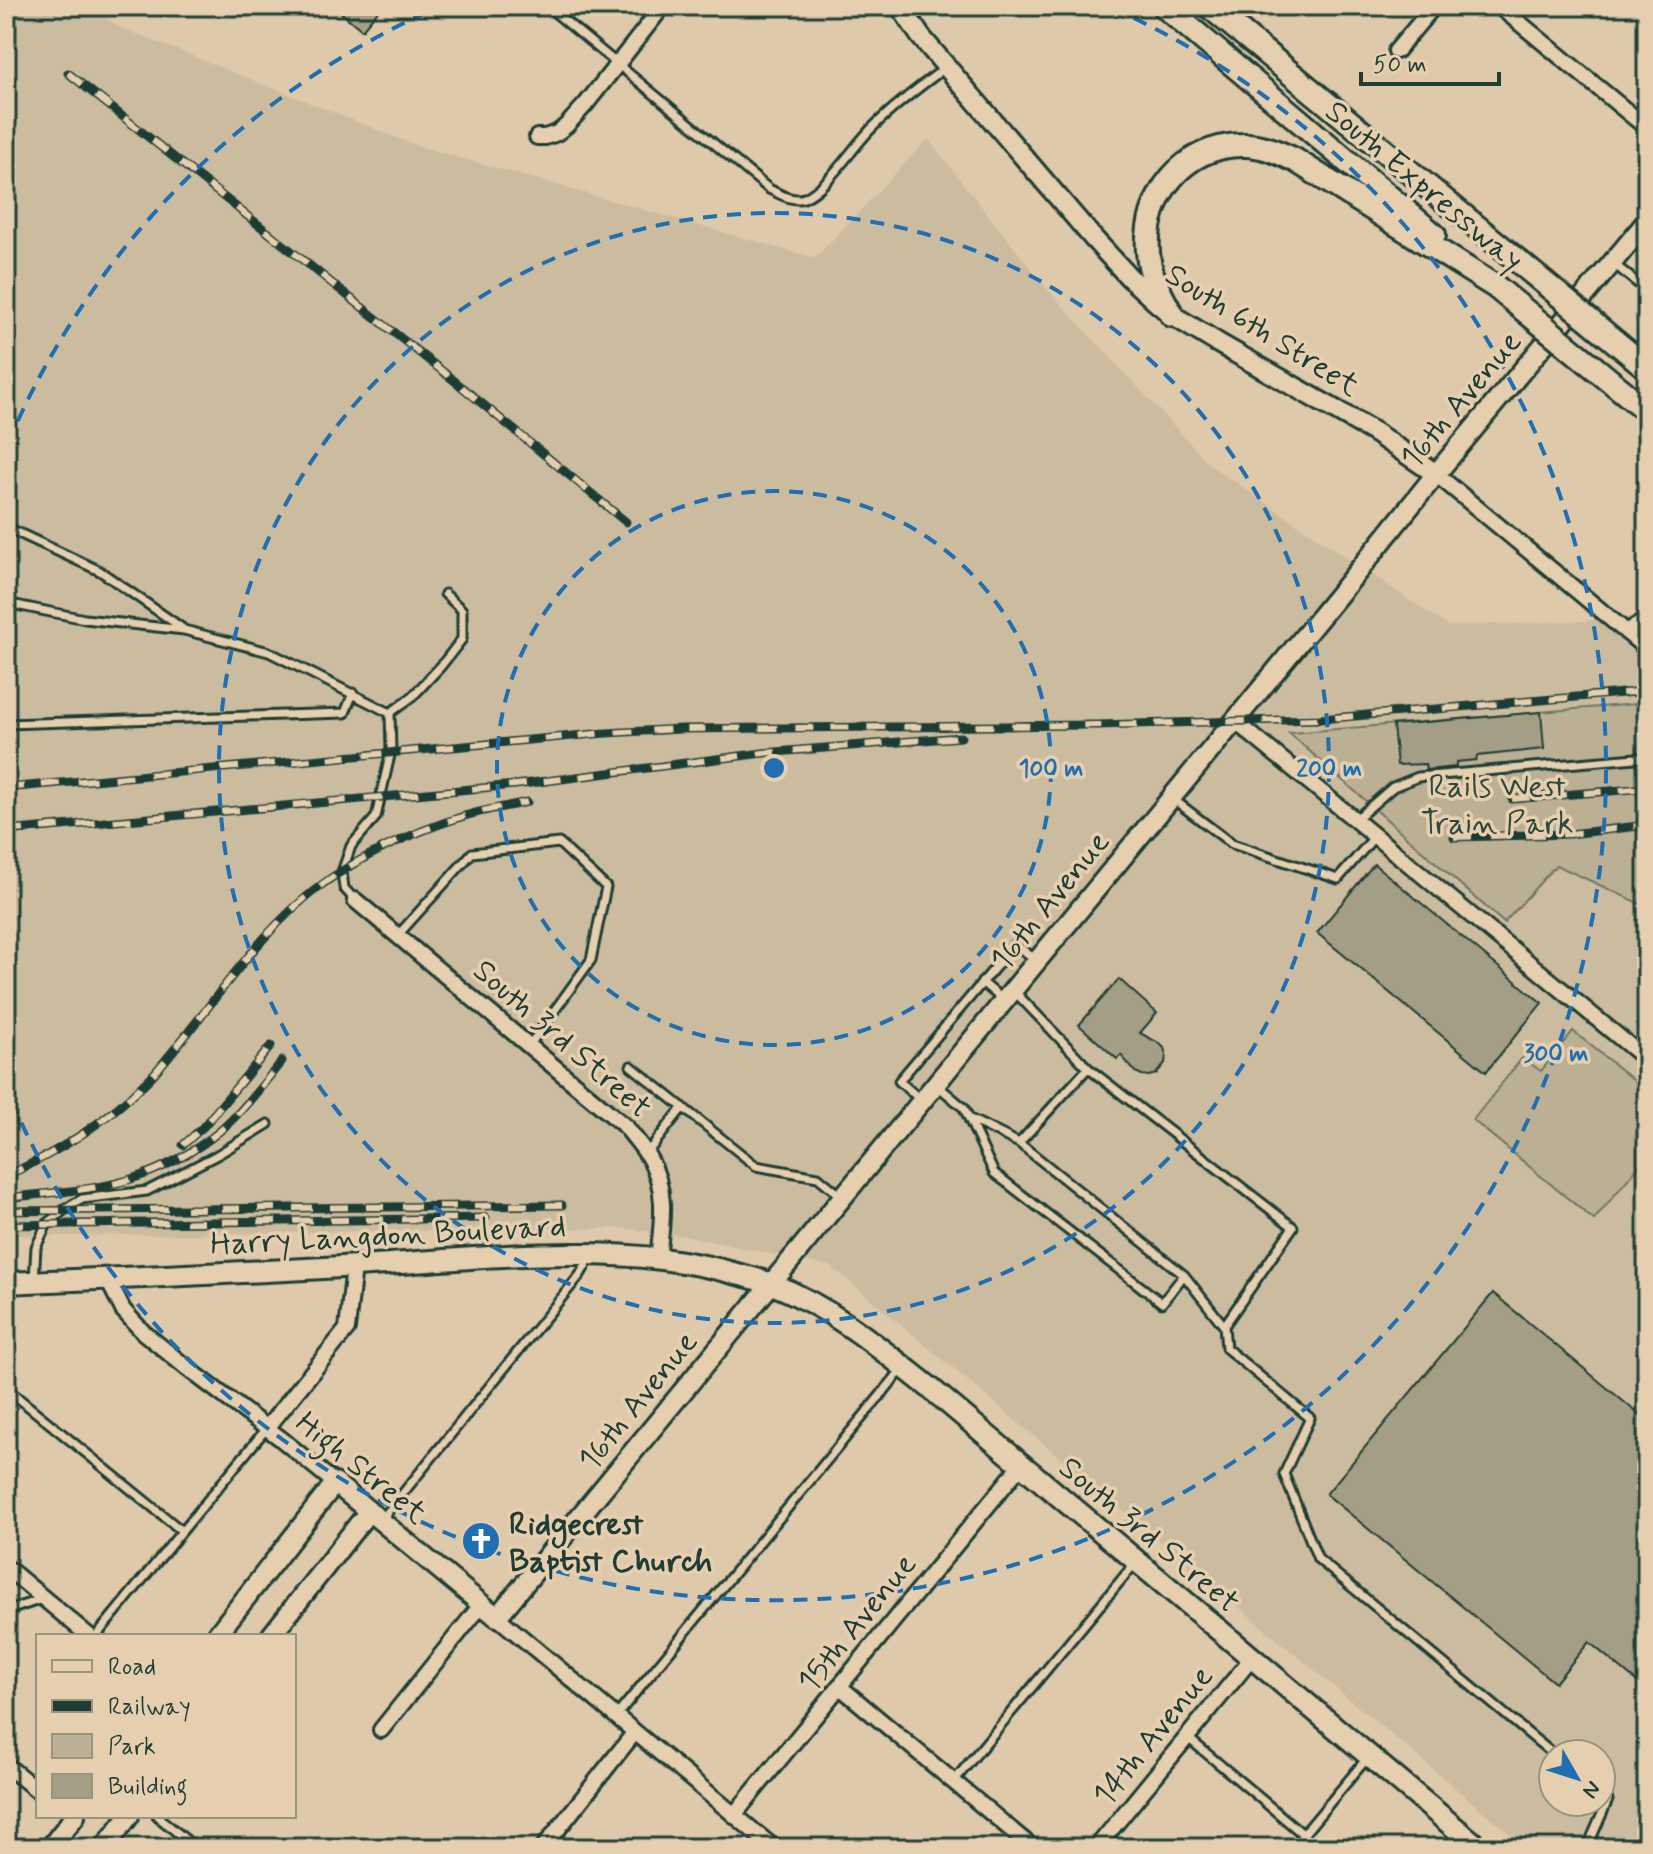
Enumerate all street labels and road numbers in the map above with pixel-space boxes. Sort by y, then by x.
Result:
street label: South Expressway [1316,91,1532,282]
street label: South 6th Street [1157,254,1367,407]
street label: 16th Avenue [1391,322,1532,478]
street label: 16th Avenue [981,823,1120,980]
street label: South 3rd Street [464,950,660,1129]
street label: Harry Langdon Boulevard [209,1206,567,1266]
street label: 16th Avenue [569,1323,708,1480]
street label: High Street [284,1403,435,1537]
street label: South 3rd Street [1050,1448,1248,1623]
street label: 15th Avenue [789,1545,926,1701]
street label: 14th Avenue [1084,1657,1223,1815]

